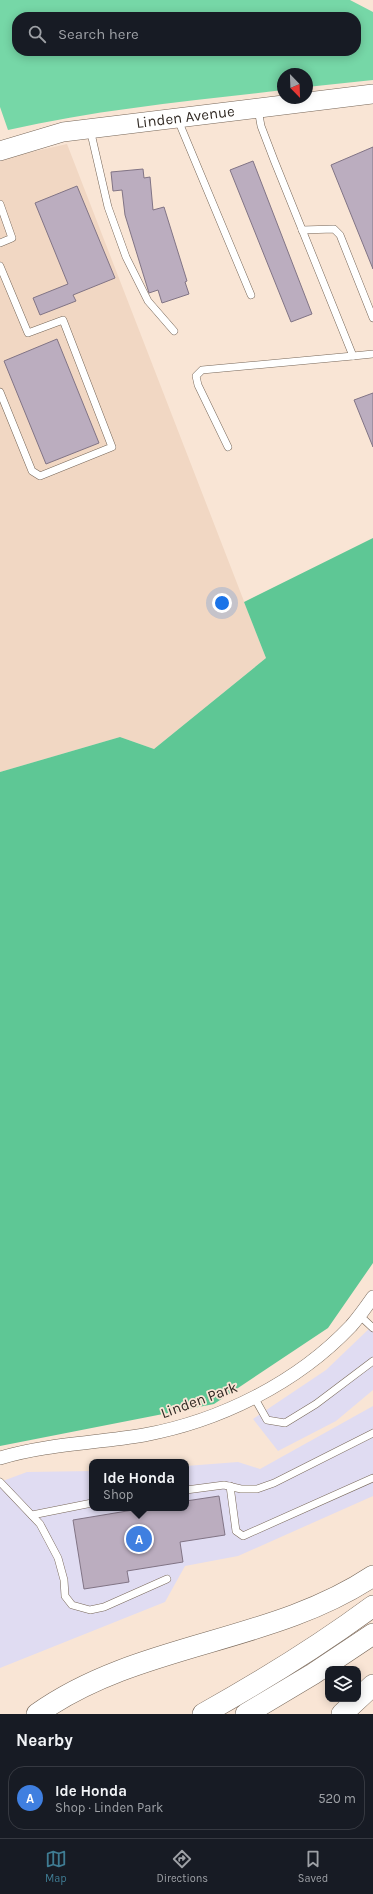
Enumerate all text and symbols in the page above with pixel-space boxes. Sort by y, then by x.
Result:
search box [12,12,361,56]
icon: search [26,23,48,45]
text: Search here [58,25,139,43]
north arrow [277,68,313,104]
street label: Linden Avenue [135,102,236,132]
your location [212,593,232,613]
street label: Linden Park [158,1378,240,1422]
popup [89,1459,189,1511]
text: Ide Honda [103,1469,175,1487]
text: Shop [103,1487,133,1502]
pin: A [126,1524,152,1554]
map controls [325,1666,361,1702]
button: layers [325,1666,361,1702]
text: Nearby [16,1730,73,1750]
text: Ide Honda [55,1782,127,1800]
text: A [26,1791,34,1806]
text: 520 m [318,1791,356,1806]
text: Shop · Linden Park [55,1800,163,1815]
tab: Map [45,1848,67,1885]
tab: Directions [156,1848,208,1885]
tab: Saved [298,1848,328,1885]

